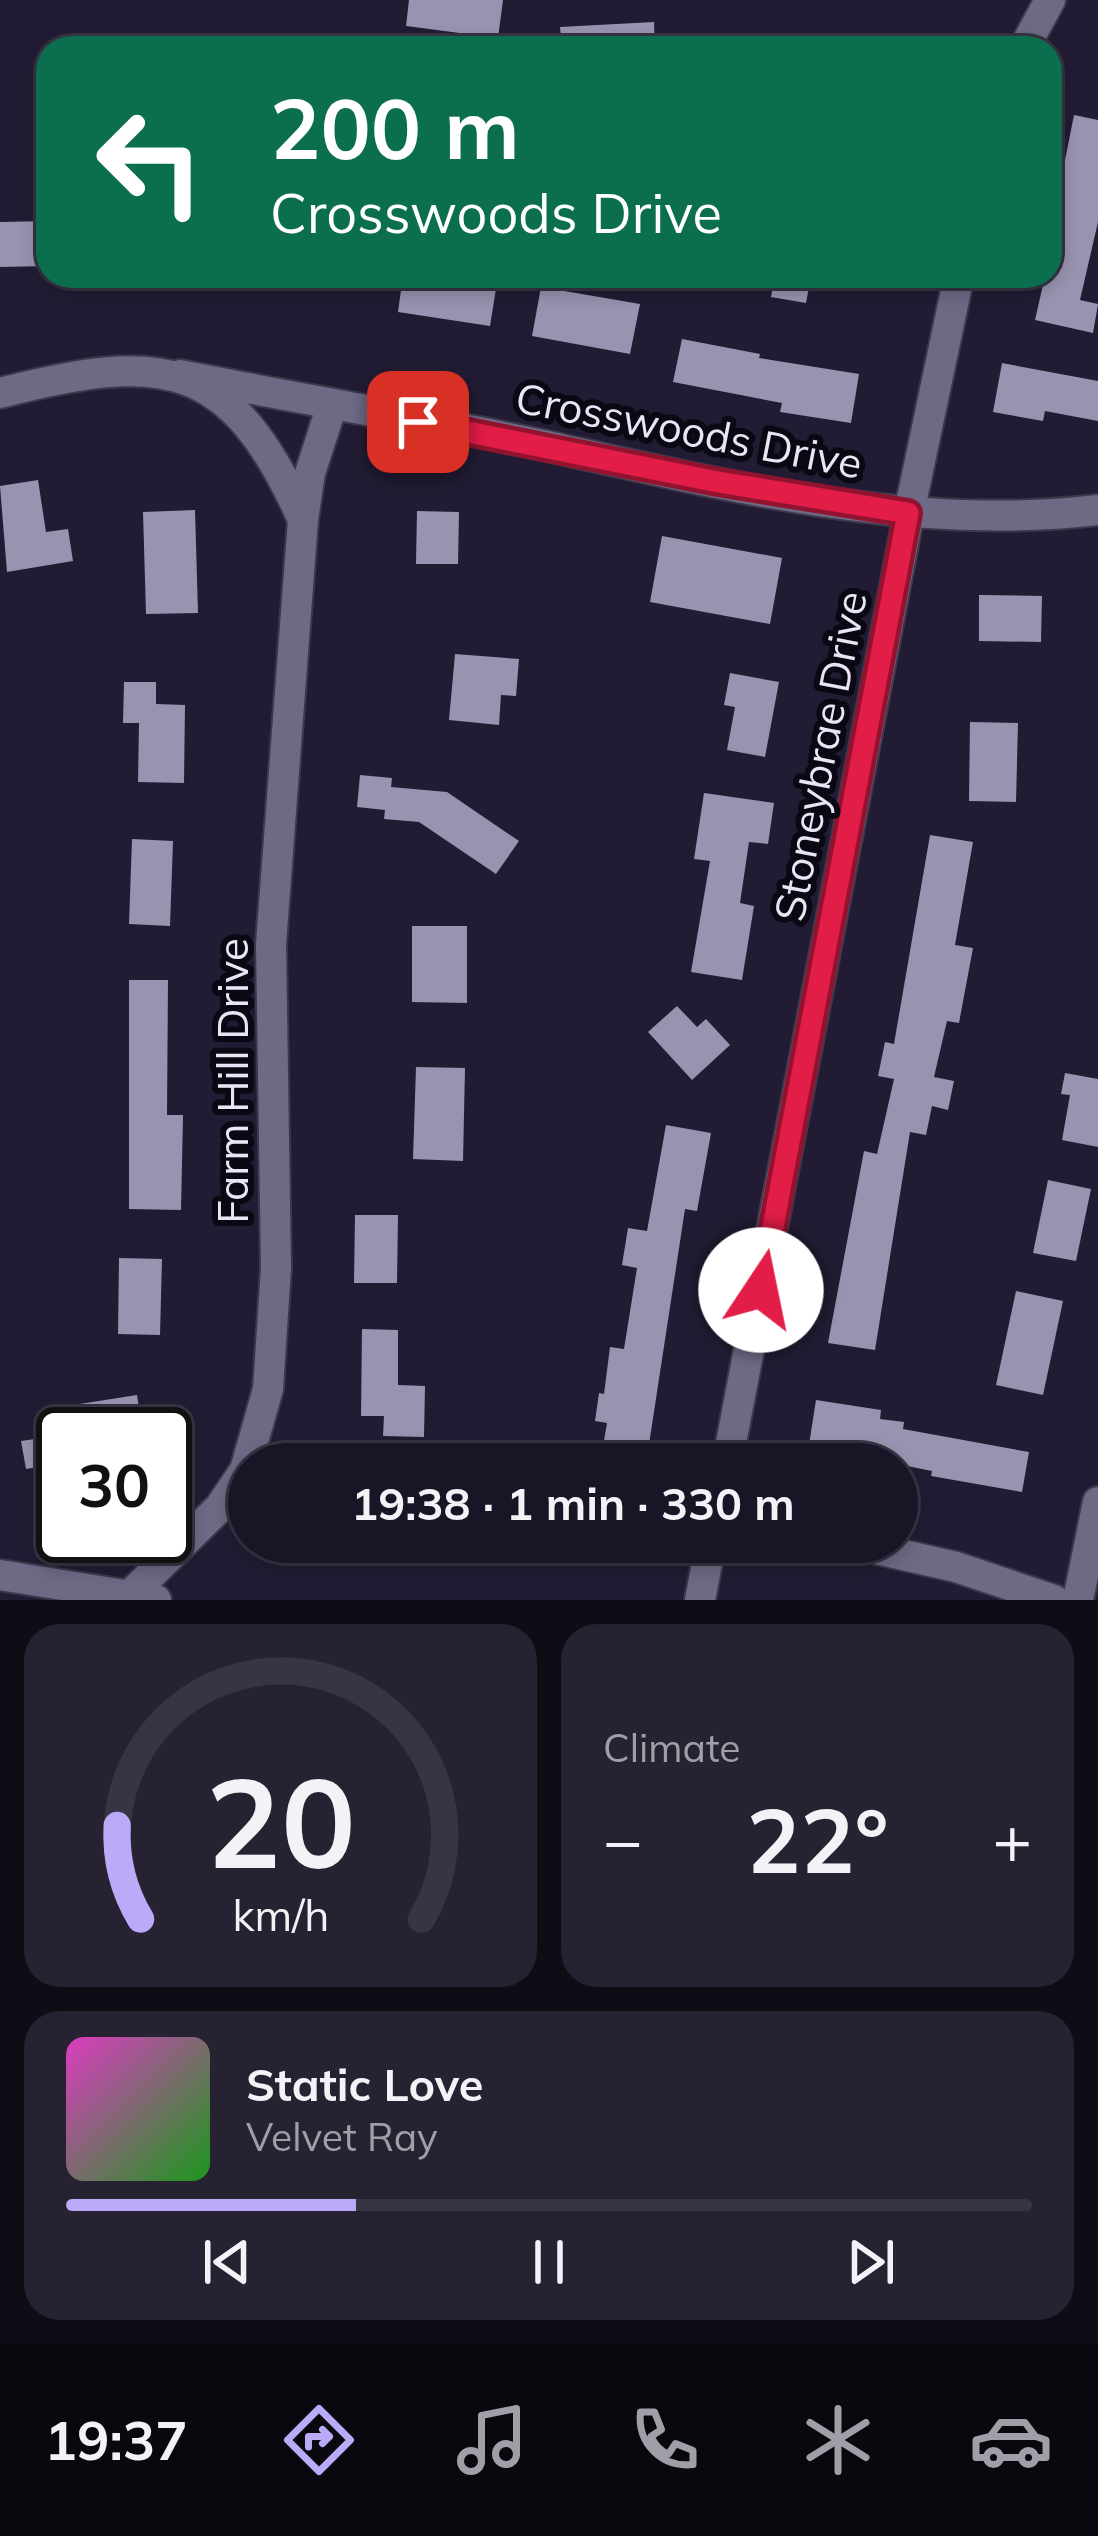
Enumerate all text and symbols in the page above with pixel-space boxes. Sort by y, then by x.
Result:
text: 200 m [270,75,520,180]
icon: left [72,84,228,240]
text: Crosswoods Drive [270,179,722,247]
street label: Crosswoods Drive [511,370,867,490]
pin [367,371,469,473]
icon: arrive [385,389,451,455]
street label: Stoneybrae Drive [762,587,878,925]
street label: Farm Hill Drive [206,938,259,1224]
position arrow [698,1227,824,1353]
speed limit sign: 30 [36,1407,192,1563]
text: 19:38 · 1 min · 330 m [351,1475,795,1531]
text: Climate [603,1723,741,1772]
text: 20 [206,1743,355,1899]
text: 22° [746,1783,889,1896]
text: − [603,1798,643,1881]
text: + [992,1798,1032,1881]
text: km/h [232,1887,329,1941]
text: Static Love [246,2056,483,2112]
text: Velvet Ray [246,2112,438,2161]
icon: previous [194,2229,260,2295]
icon: pause [516,2229,582,2295]
icon: next [838,2229,904,2295]
icon: directions [277,2398,361,2482]
icon: music [450,2398,534,2482]
icon: phone [623,2398,707,2482]
icon: climate [796,2398,880,2482]
icon: car [969,2398,1053,2482]
text: 19:37 [45,2406,188,2474]

